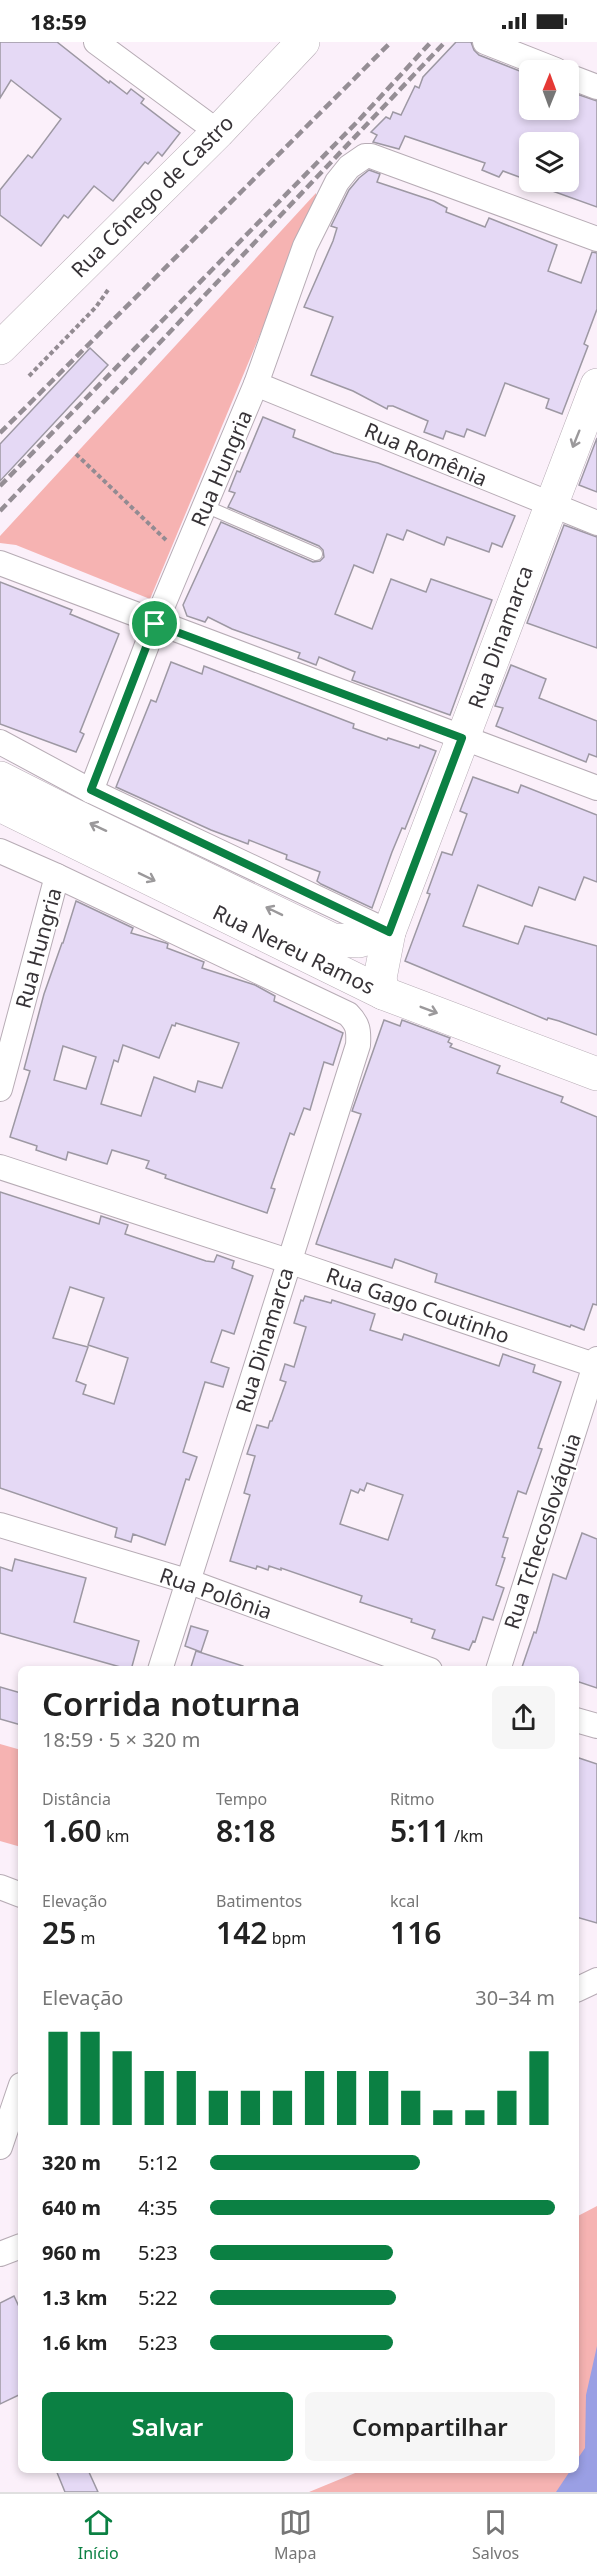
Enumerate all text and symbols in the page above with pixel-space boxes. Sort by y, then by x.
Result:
text: 18:59 [30,6,87,36]
north arrow [519,60,579,120]
map controls [519,60,579,192]
street label: Rua Cônego de Castro [65,109,239,283]
button: layers [519,132,579,192]
street label: Rua Hungria [184,406,258,530]
street label: Rua Romênia [360,416,492,492]
one-way arrow [569,429,580,448]
street label: Rua Dinamarca [461,562,539,712]
pin [129,598,180,649]
icon: arrive [138,607,171,640]
one-way arrow [90,821,108,832]
one-way arrow [138,871,155,883]
street label: Rua Hungria [8,885,68,1011]
street label: Rua Nereu Ramos [208,898,380,1000]
one-way arrow [266,904,284,916]
one-way arrow [419,1006,438,1017]
street label: Rua Gago Coutinho [323,1261,513,1349]
street label: Rua Dinamarca [229,1264,299,1416]
street label: Rua Tchecoslováquia [497,1429,587,1633]
street label: Rua Polônia [156,1561,276,1625]
text: Corrida noturna [42,1681,301,1726]
button: share [492,1686,555,1749]
text: 18:59 · 5 × 320 m [42,1726,200,1753]
text: Distância [42,1788,111,1810]
text: Tempo [216,1788,267,1810]
text: Ritmo [390,1788,435,1810]
text: 1.60 [42,1810,102,1851]
text: 8:18 [216,1810,276,1851]
text: 5:11 [390,1810,450,1851]
text: km [102,1825,129,1847]
text: /km [450,1825,483,1847]
text: Elevação [42,1890,107,1912]
text: Batimentos [216,1890,302,1912]
text: kcal [390,1890,419,1912]
text: 25 [42,1912,76,1953]
text: 142 [216,1912,267,1953]
text: 116 [390,1912,441,1953]
text: m [76,1927,95,1949]
text: bpm [267,1927,306,1949]
text: Elevação [42,1984,123,2011]
text: 30–34 m [475,1984,555,2011]
text: 320 m [42,2149,101,2176]
text: 5:12 [138,2149,178,2176]
text: 640 m [42,2194,101,2221]
text: 4:35 [138,2194,178,2221]
text: 960 m [42,2239,101,2266]
text: 5:23 [138,2239,178,2266]
text: 1.3 km [42,2284,108,2311]
text: 5:22 [138,2284,178,2311]
text: 1.6 km [42,2329,108,2356]
text: 5:23 [138,2329,178,2356]
button: Salvar [42,2392,293,2461]
button: Compartilhar [305,2392,555,2461]
tab: Início [78,2506,119,2564]
tab: Mapa [274,2506,316,2564]
tab: Salvos [472,2506,519,2564]

